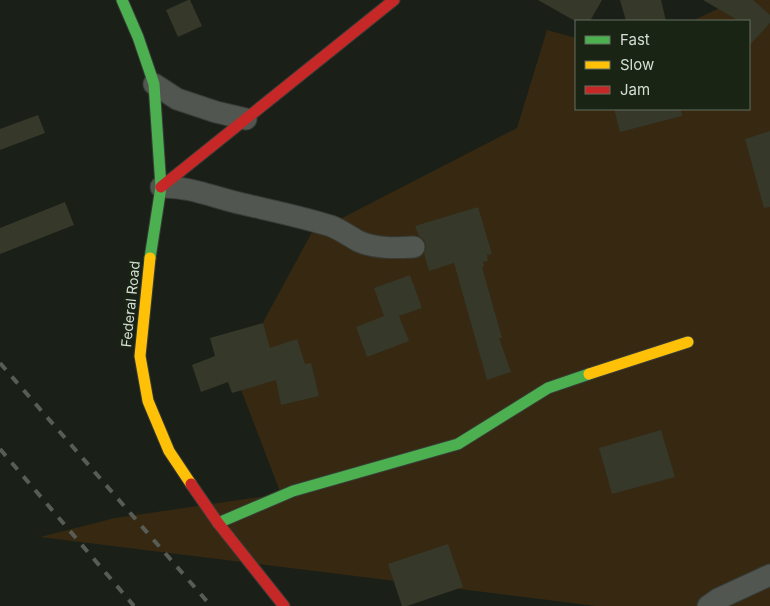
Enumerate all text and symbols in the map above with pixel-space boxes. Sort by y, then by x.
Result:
legend [575,20,750,110]
text: Fast [620,30,650,49]
text: Slow [620,55,654,74]
text: Jam [620,80,650,99]
street label: Federal Road [117,260,143,348]

